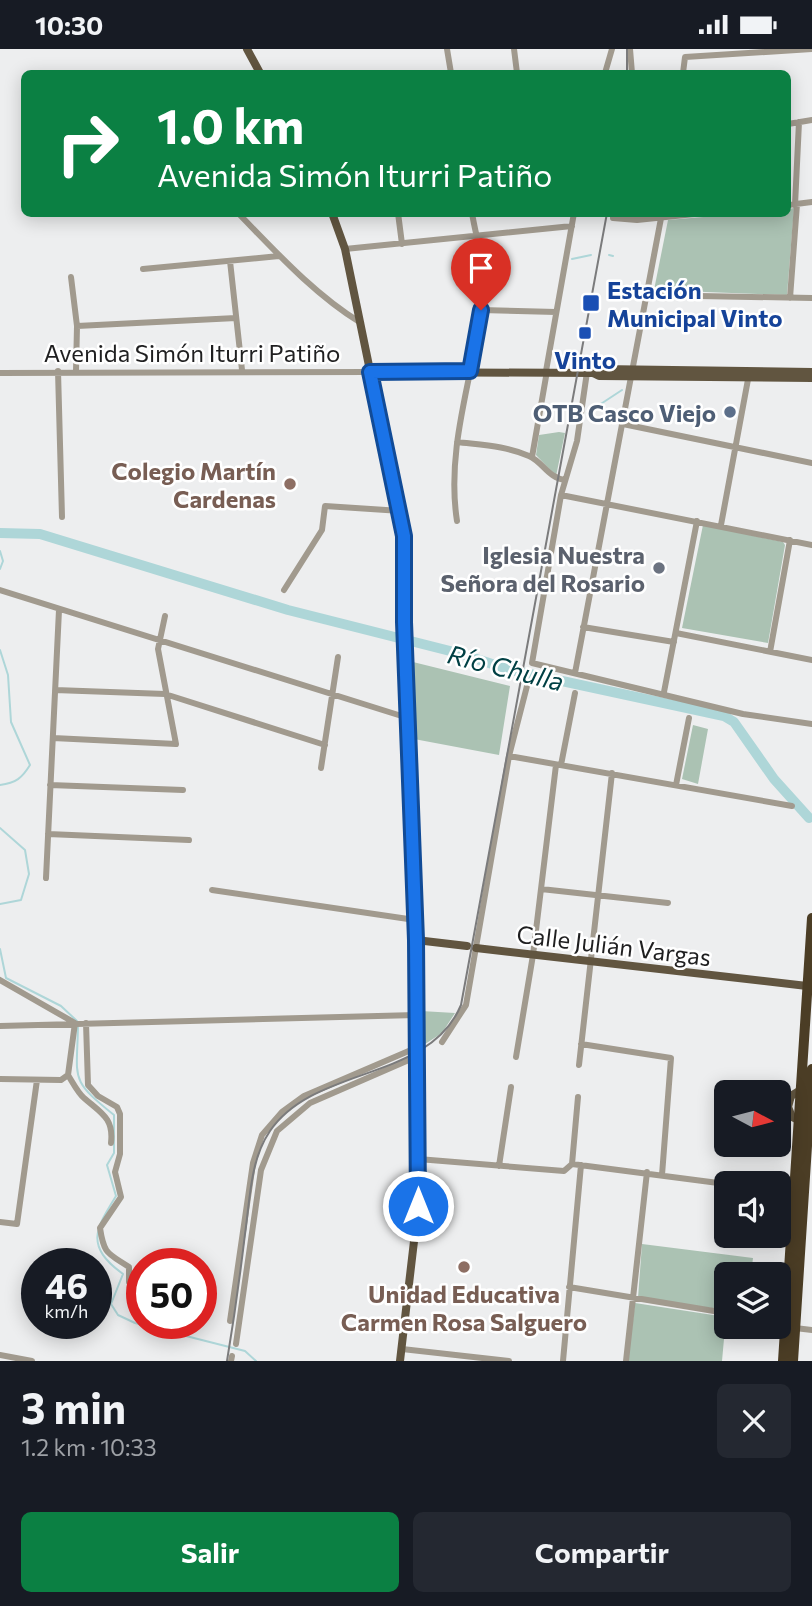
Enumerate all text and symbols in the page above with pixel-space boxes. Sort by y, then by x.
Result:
text: 10:30 [35,9,103,40]
text: 1.0 km [157,94,304,154]
icon: right [42,98,133,189]
text: Avenida Simón Iturri Patiño [157,154,552,194]
pin [451,238,511,310]
icon: arrive [462,249,500,287]
place label: Estación Municipal Vinto [607,275,783,332]
marker: Estación Municipal Vinto [581,293,601,313]
marker: Vinto [577,325,593,341]
street label: Avenida Simón Iturri Patiño [44,338,340,367]
place label: Vinto [554,345,616,374]
place label: OTB Casco Viejo [533,398,716,427]
marker: OTB Casco Viejo [722,404,738,420]
place label: Colegio Martín Cardenas [111,456,276,513]
marker: Colegio Martín Cardenas [282,476,298,492]
place label: Iglesia Nuestra Señora del Rosario [440,540,645,597]
marker: Iglesia Nuestra Señora del Rosario [651,560,667,576]
water label: Río Chulla [445,638,567,696]
street label: Calle Julián Vargas [515,919,713,971]
north arrow [714,1080,791,1157]
map controls [714,1080,791,1339]
position arrow [381,1169,455,1243]
button: sound [714,1171,791,1248]
speed limit sign: 50 [126,1248,217,1339]
marker: Unidad Educativa Carmen Rosa Salguero [456,1259,472,1275]
button: layers [714,1262,791,1339]
text: 46 [45,1263,88,1306]
place label: Unidad Educativa Carmen Rosa Salguero [341,1279,587,1336]
text: km/h [45,1300,88,1322]
text: 3 min [21,1381,126,1433]
button: close [717,1384,791,1458]
text: 1.2 km · 10:33 [21,1433,157,1461]
button: Salir [21,1512,399,1592]
button: Compartir [413,1512,791,1592]

